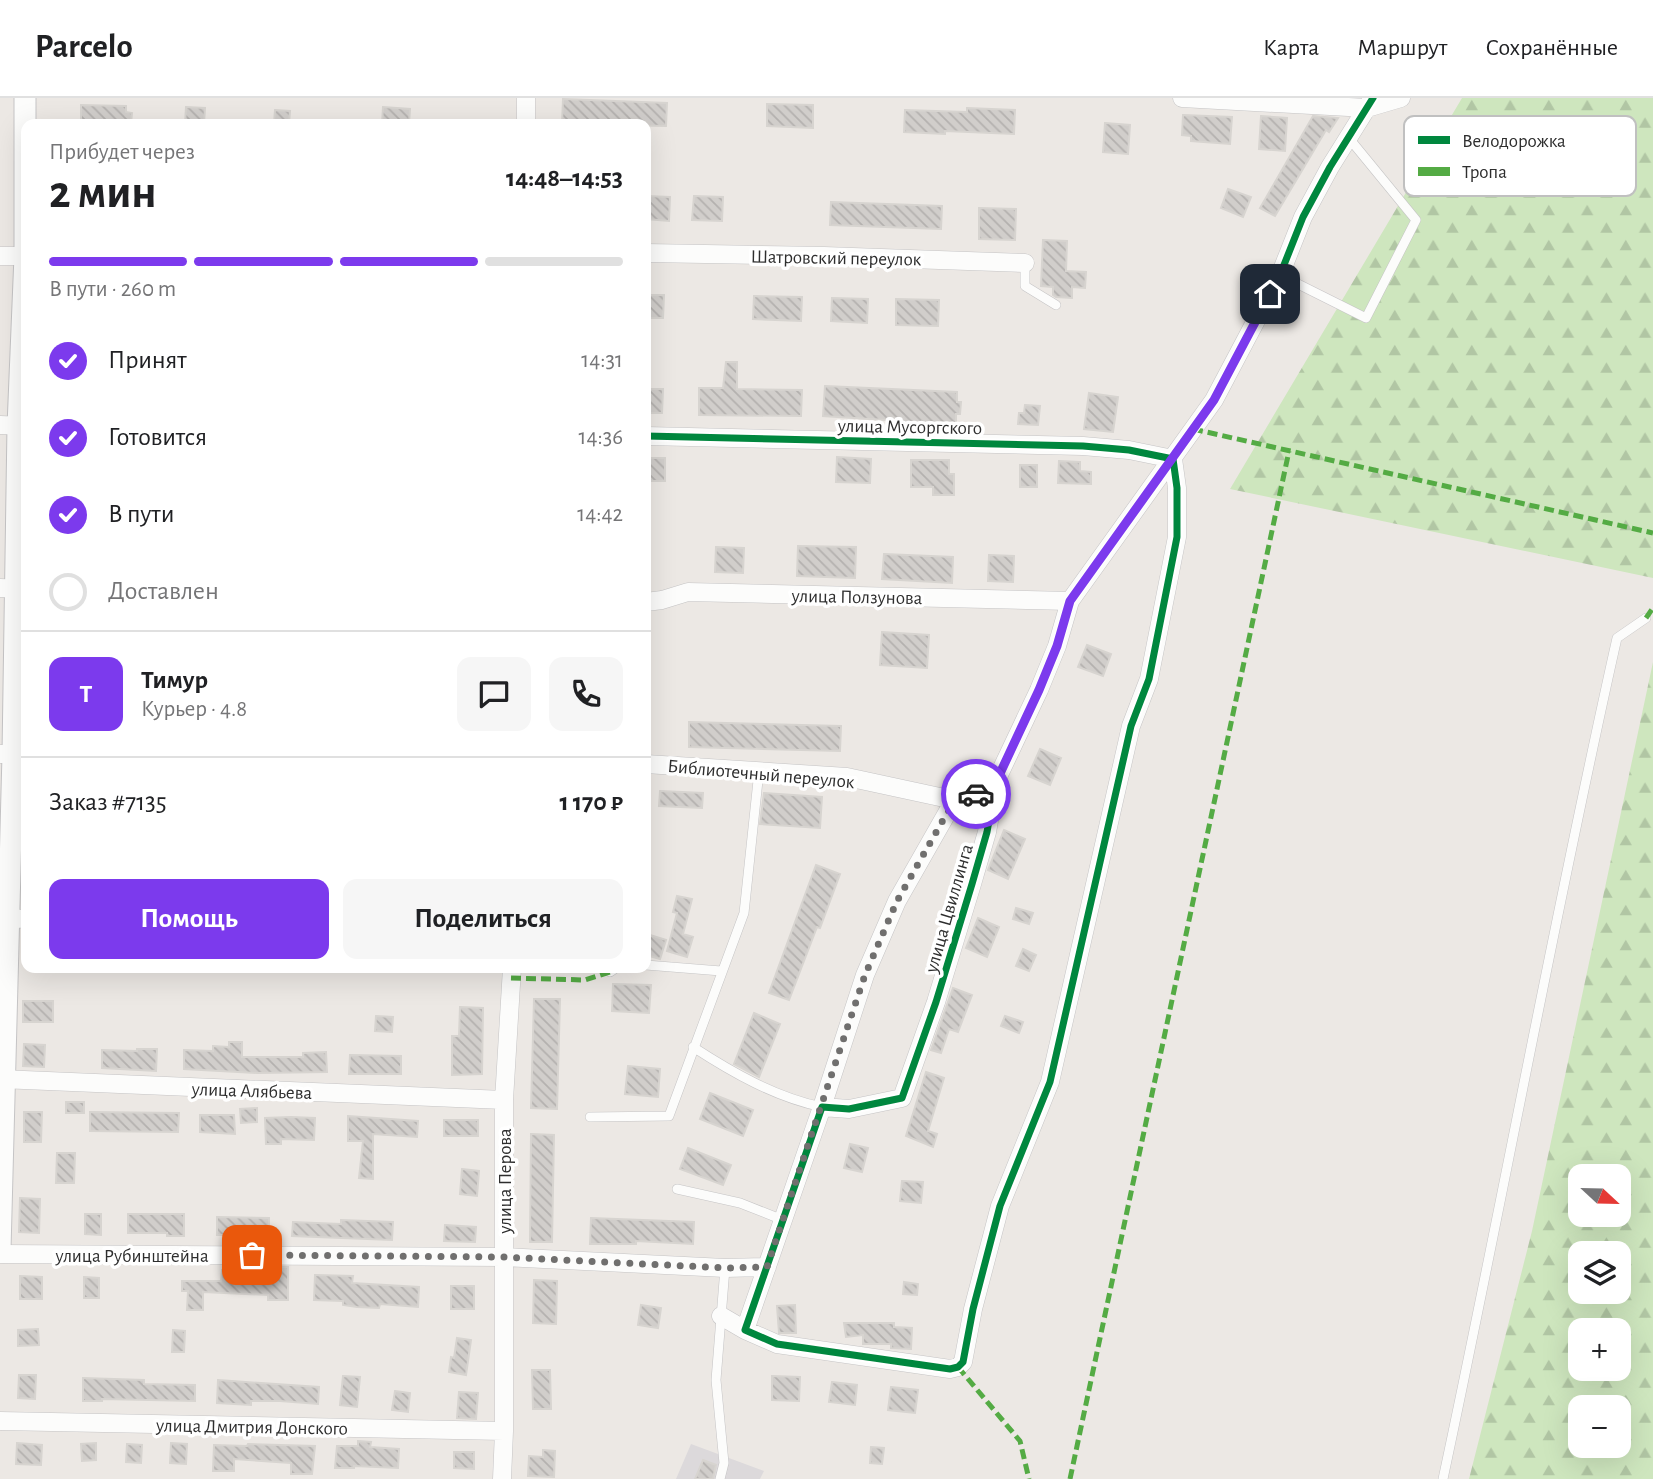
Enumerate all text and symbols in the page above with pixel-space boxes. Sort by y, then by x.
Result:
text: Parcelo [35,31,133,64]
text: Карта [1263,36,1319,60]
text: Маршрут [1357,36,1447,60]
text: Сохранённые [1485,36,1618,60]
legend [1404,116,1636,196]
text: Велодорожка [1462,132,1566,151]
text: Прибудет через [49,141,195,164]
text: Тропа [1462,163,1507,182]
text: 14:48–14:53 [506,165,623,191]
text: 2 мин [49,170,157,216]
street label: Шатровский переулок [750,248,922,269]
pin [1240,264,1300,324]
icon: home [1251,275,1289,313]
text: В пути · 260 m [49,278,176,301]
icon: check [49,342,87,380]
text: Принят [108,347,187,373]
text: 14:31 [581,349,623,372]
street label: улица Мусоргского [837,417,982,438]
icon: check [49,419,87,457]
text: Готовится [108,424,207,450]
text: 14:36 [578,426,623,449]
icon: check [49,496,87,534]
text: В пути [108,501,174,527]
text: 14:42 [577,503,623,526]
text: Доставлен [108,578,219,604]
street label: улица Ползунова [790,587,923,608]
button: chat [457,657,531,731]
button: phone [549,657,623,731]
text: Тимур [141,667,208,693]
text: Т [80,681,92,707]
text: Курьер · 4.8 [141,698,247,721]
street label: Библиотечный переулок [667,757,855,792]
courier [941,759,1011,829]
icon: car [957,775,995,813]
text: Заказ #7135 [49,789,167,815]
text: 1 170 ₽ [559,789,623,815]
street label: улица Цвиллинга [922,842,977,976]
button: Помощь [49,879,329,959]
button: Поделиться [343,879,623,959]
street label: улица Алябьева [190,1080,313,1103]
street label: улица Перова [496,1128,515,1235]
north arrow [1568,1164,1631,1227]
map controls [1568,1164,1631,1458]
pin [222,1225,282,1285]
icon: bag [233,1236,271,1274]
button: layers [1568,1241,1631,1304]
street label: улица Рубинштейна [54,1247,209,1266]
button: + [1568,1318,1631,1381]
button: − [1568,1395,1631,1458]
street label: улица Дмитрия Донского [155,1416,348,1439]

